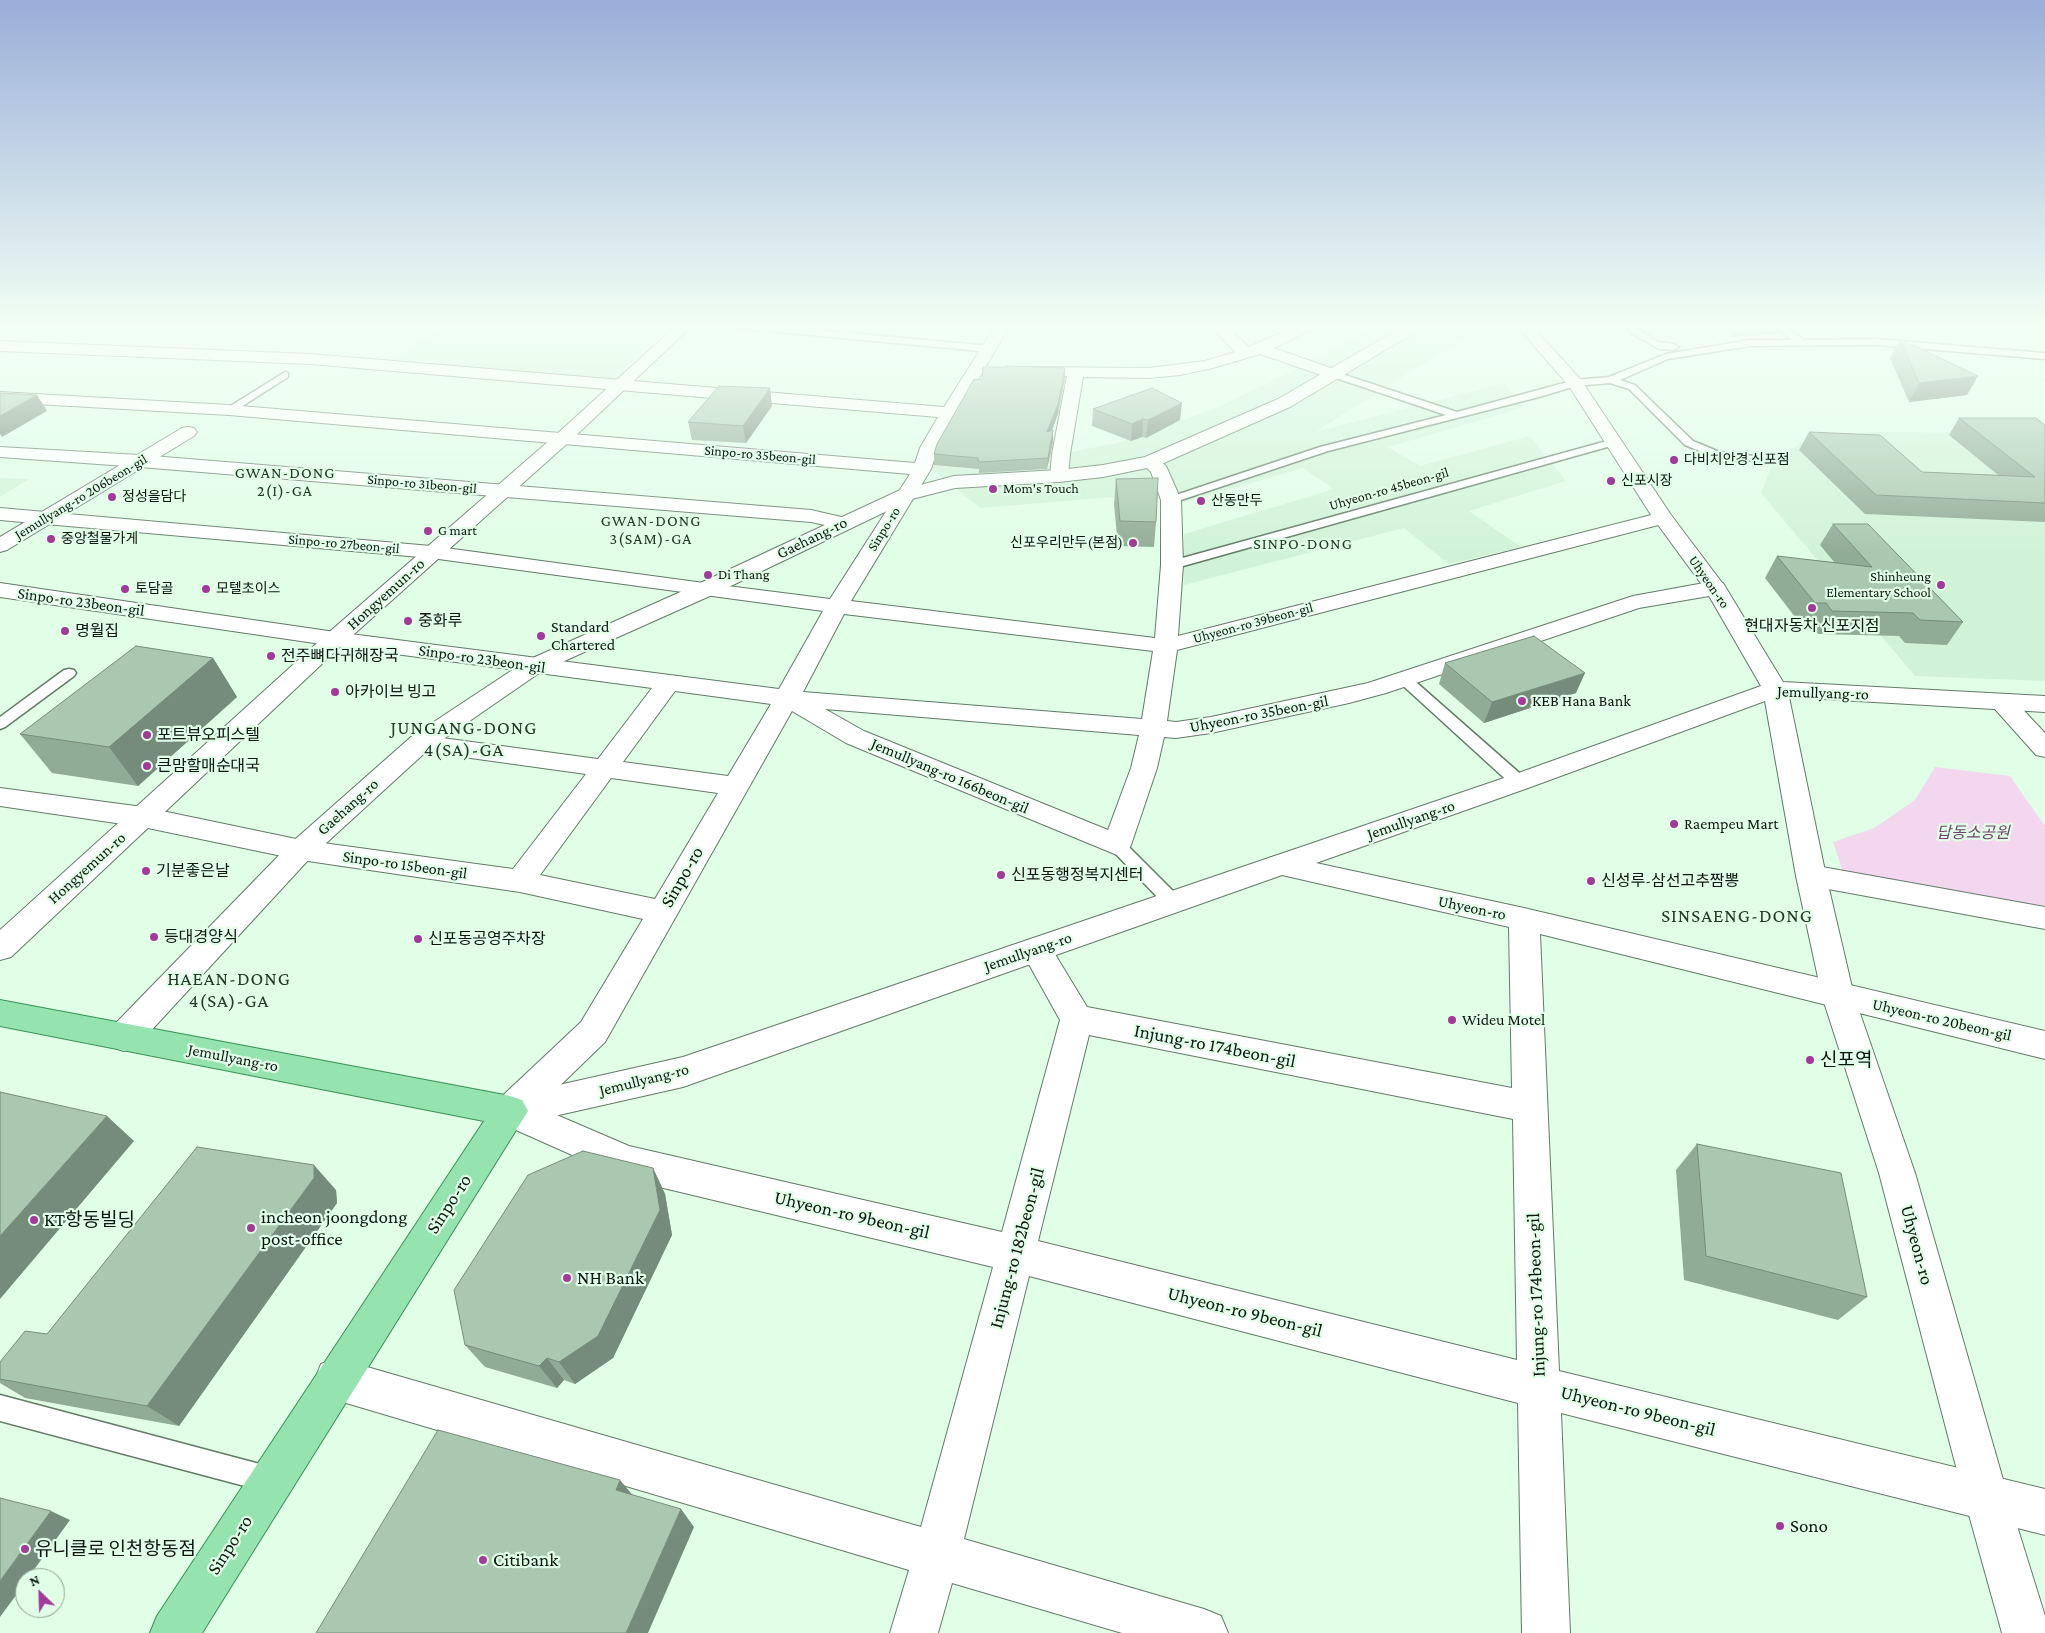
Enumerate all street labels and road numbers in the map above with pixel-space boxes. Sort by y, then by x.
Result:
street label: Sinpo-ro 35beon-gil [704,442,816,468]
street label: Jemullyang-ro 206beon-gil [12,451,150,543]
street label: Uhyeon-ro 45beon-gil [1327,464,1451,514]
street label: Sinpo-ro 31beon-gil [367,471,477,497]
street label: Sinpo-ro [864,504,904,554]
street label: Gaehang-ro [774,513,850,563]
street label: Sinpo-ro 27beon-gil [288,531,400,557]
street label: Uhyeon-ro [1685,553,1733,611]
street label: Hongyemun-ro [343,554,429,634]
street label: Sinpo-ro 23beon-gil [16,584,146,620]
street label: Uhyeon-ro 39beon-gil [1191,599,1315,647]
street label: Sinpo-ro 23beon-gil [417,641,547,677]
street label: Jemullyang-ro [1777,682,1869,704]
street label: Uhyeon-ro 35beon-gil [1188,691,1330,737]
street label: Jemullyang-ro 166beon-gil [868,734,1032,818]
street label: Gaehang-ro [313,774,383,840]
street label: Jemullyang-ro [1365,796,1457,844]
street label: Hongyemun-ro [44,828,130,908]
street label: Sinpo-ro [656,843,708,911]
street label: Sinpo-ro 15beon-gil [342,847,468,883]
street label: Uhyeon-ro [1436,891,1508,925]
street label: Jemullyang-ro [982,928,1074,976]
street label: Uhyeon-ro 20beon-gil [1871,995,2013,1045]
street label: Injung-ro 174beon-gil [1132,1019,1298,1073]
street label: Jemullyang-ro [186,1040,280,1076]
street label: Jemullyang-ro [597,1060,691,1100]
street label: Injung-ro 182beon-gil [985,1165,1049,1331]
street label: Sinpo-ro [421,1170,477,1238]
street label: Uhyeon-ro 9beon-gil [772,1186,932,1244]
street label: Uhyeon-ro [1895,1203,1939,1287]
street label: Injung-ro 174beon-gil [1522,1213,1550,1377]
street label: Uhyeon-ro 9beon-gil [1165,1282,1325,1342]
street label: Uhyeon-ro 9beon-gil [1558,1381,1718,1441]
street label: Sinpo-ro [202,1511,258,1579]

